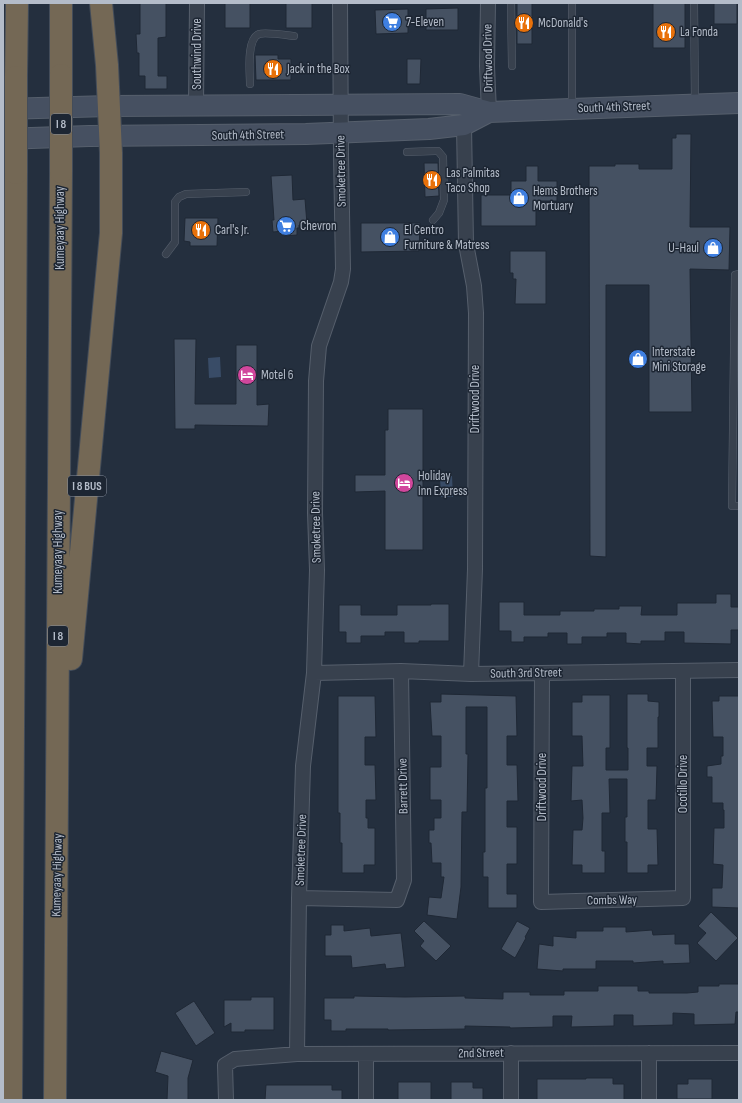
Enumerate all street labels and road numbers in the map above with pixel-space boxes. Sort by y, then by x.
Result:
street label: Southwind Drive [189,18,205,90]
street label: Driftwood Drive [479,24,497,92]
street label: South 4th Street [578,98,651,116]
road number: I 8 [51,114,71,134]
street label: South 4th Street [212,126,284,144]
street label: Smoketree Drive [332,135,350,207]
street label: Kumeyaay Highway [52,186,68,270]
street label: Driftwood Drive [467,365,483,433]
road number: I 8 BUS [68,476,106,496]
street label: Smoketree Drive [307,491,325,563]
street label: Kumeyaay Highway [50,510,66,594]
road number: I 8 [48,626,68,646]
street label: South 3rd Street [490,664,562,682]
street label: Driftwood Drive [534,753,550,821]
street label: Ocotillo Drive [675,755,691,813]
street label: Barrett Drive [395,758,411,814]
street label: Smoketree Drive [292,814,310,886]
street label: Kumeyaay Highway [48,833,66,917]
street label: Combs Way [587,892,637,908]
street label: 2nd Street [458,1045,504,1061]

